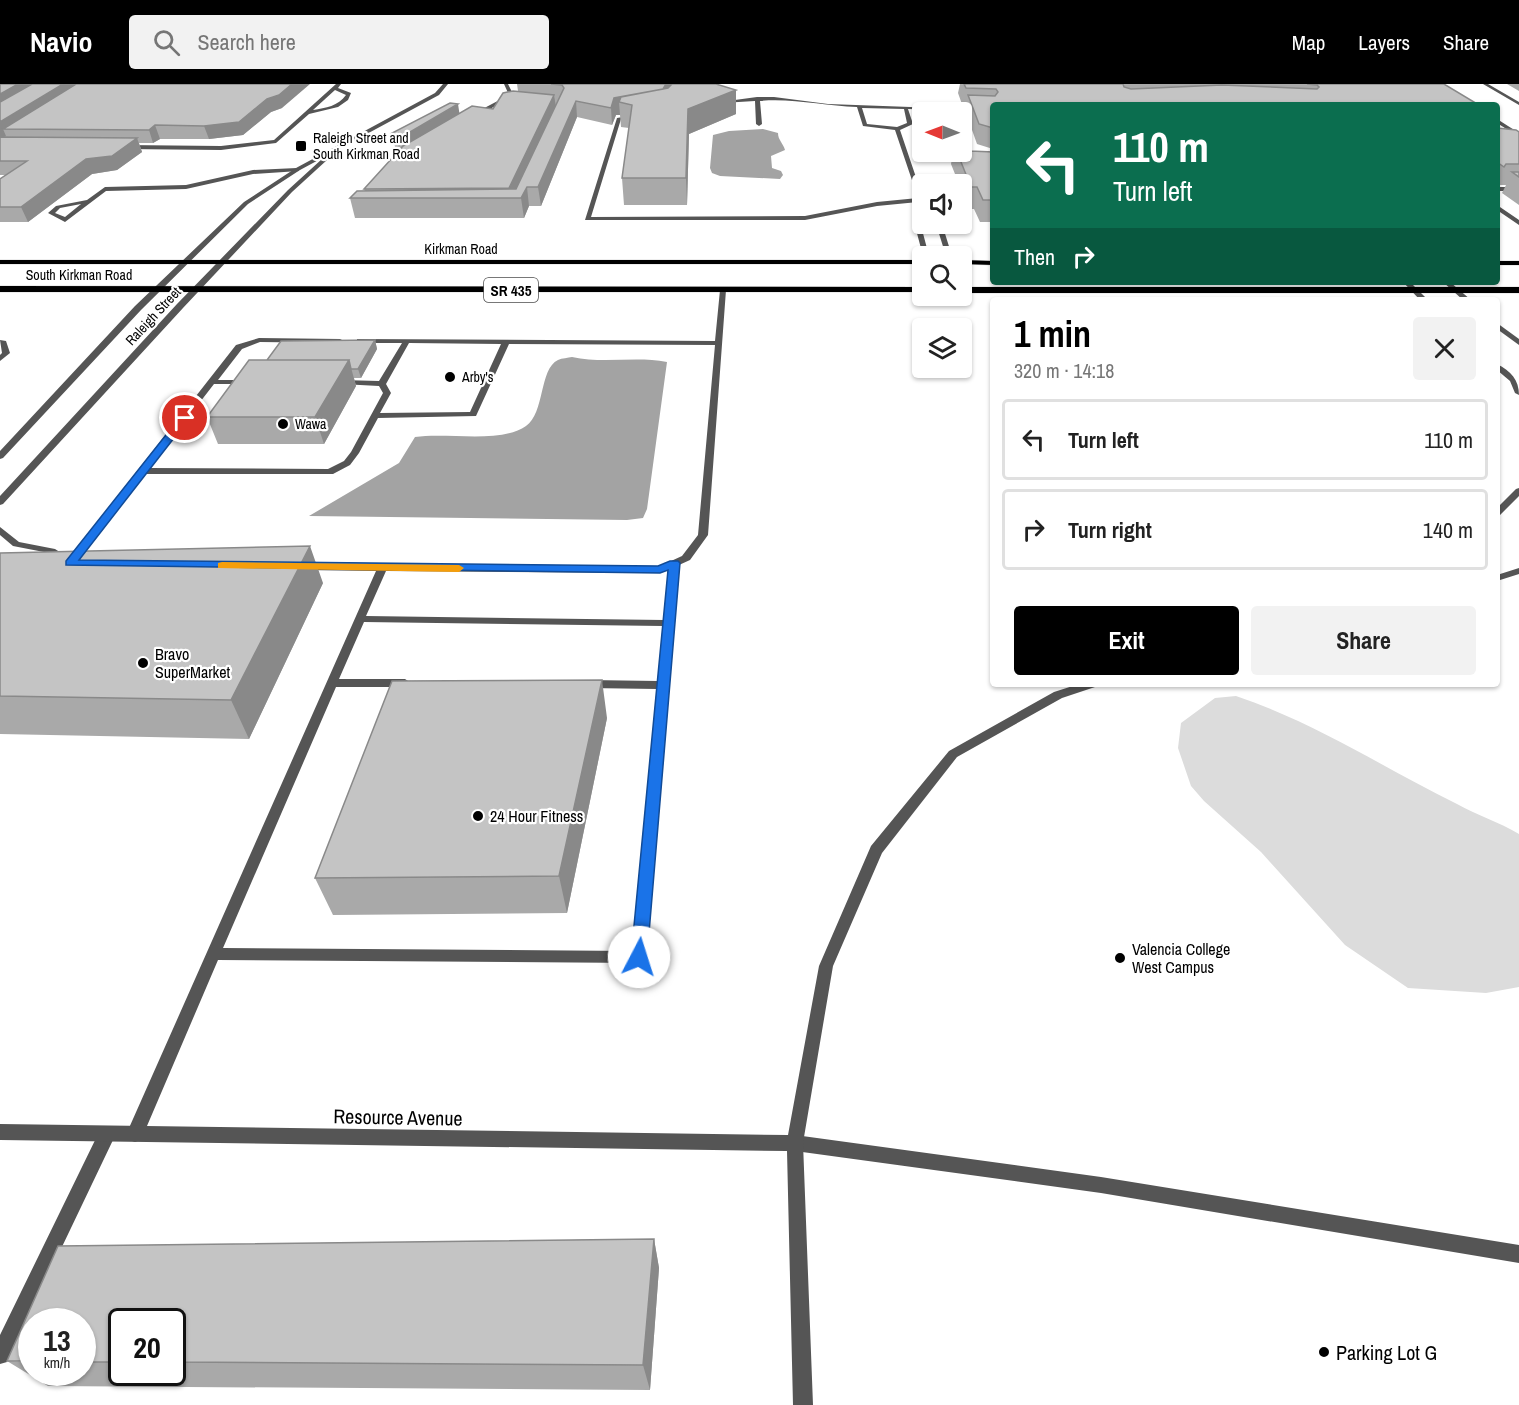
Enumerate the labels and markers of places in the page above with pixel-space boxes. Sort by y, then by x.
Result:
place label: Raleigh Street and South Kirkman Road [313,129,420,163]
marker: Raleigh Street and South Kirkman Road [294,139,308,153]
place label: Arby's [461,368,494,386]
marker: Arby's [443,370,457,384]
pin [159,392,210,443]
place label: Wawa [295,415,327,433]
marker: Wawa [276,417,290,431]
place label: Bravo SuperMarket [155,643,230,683]
marker: Bravo SuperMarket [136,656,150,670]
place label: 24 Hour Fitness [490,805,583,827]
marker: 24 Hour Fitness [471,809,485,823]
place label: Valencia College West Campus [1132,938,1230,978]
marker: Valencia College West Campus [1113,951,1127,965]
place label: Parking Lot G [1336,1339,1437,1366]
marker: Parking Lot G [1317,1345,1331,1359]

